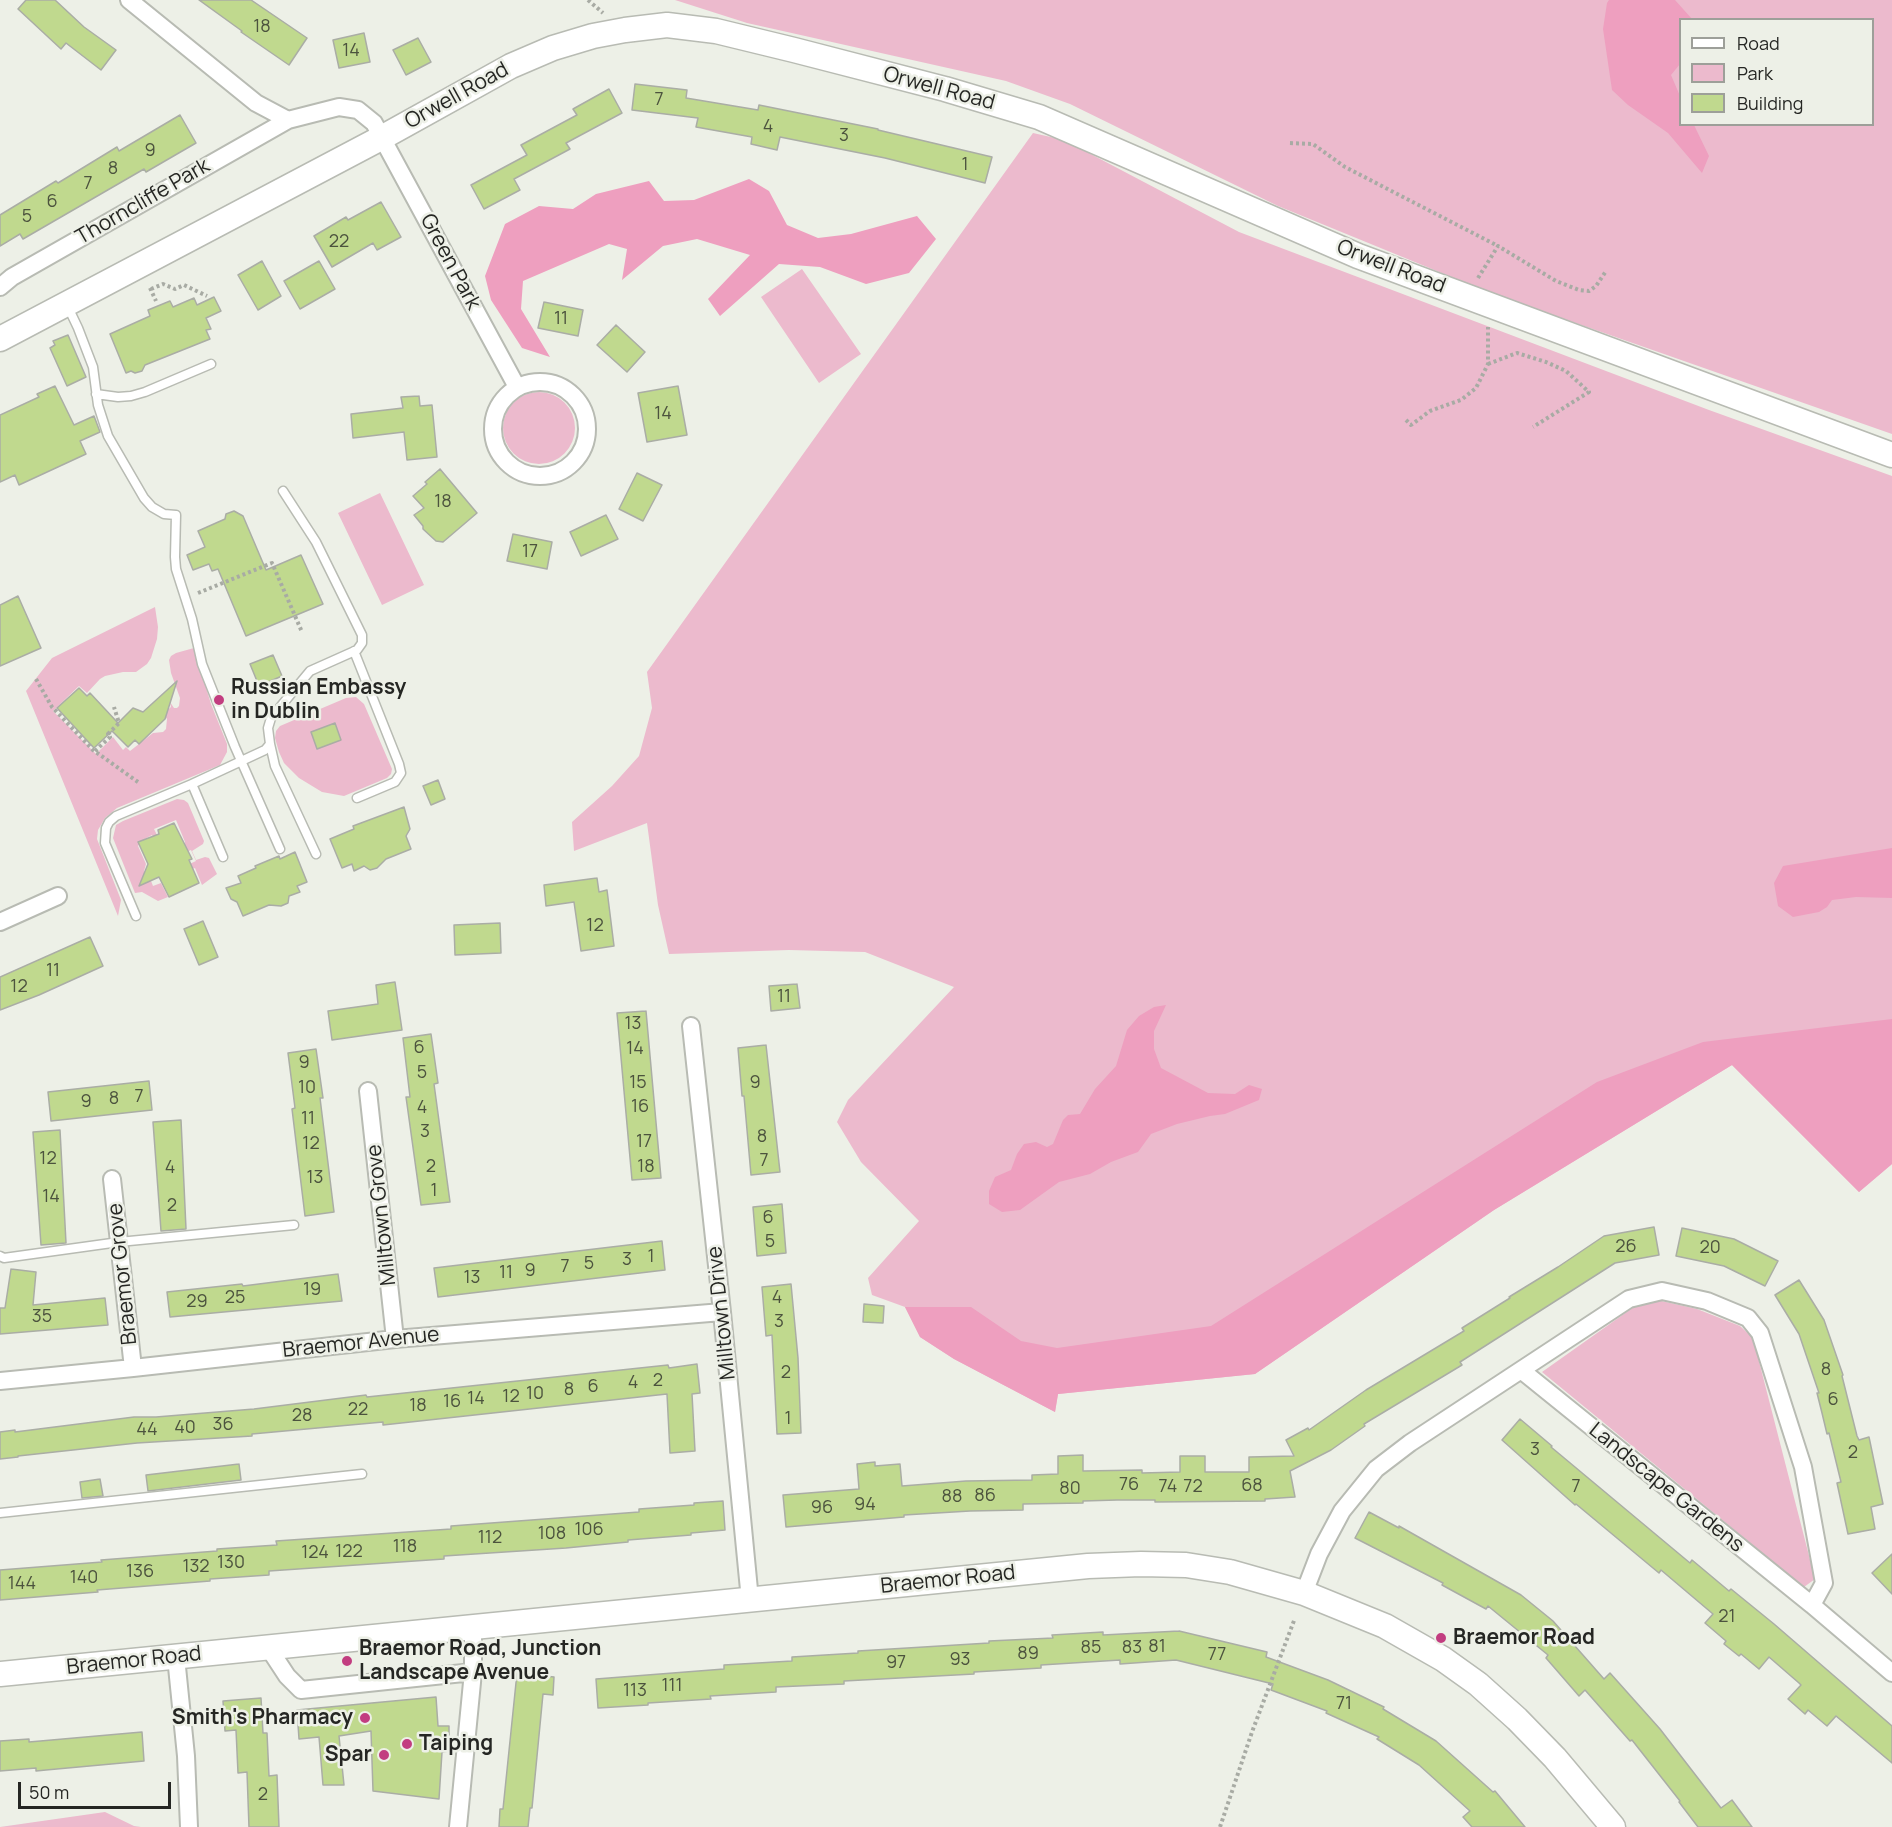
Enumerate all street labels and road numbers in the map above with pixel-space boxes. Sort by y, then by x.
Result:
street label: Orwell Road [401,57,513,135]
street label: Orwell Road [880,62,998,116]
street label: Thorncliffe Park [72,154,214,250]
street label: Green Park [414,210,486,314]
street label: Orwell Road [1333,235,1449,299]
street label: Milltown Grove [362,1143,402,1287]
street label: Braemor Grove [103,1202,143,1346]
street label: Milltown Drive [702,1245,742,1381]
street label: Braemor Avenue [281,1322,441,1364]
street label: Landscape Gardens [1583,1418,1749,1558]
street label: Braemor Road [879,1560,1017,1600]
street label: Braemor Road [65,1641,203,1681]

